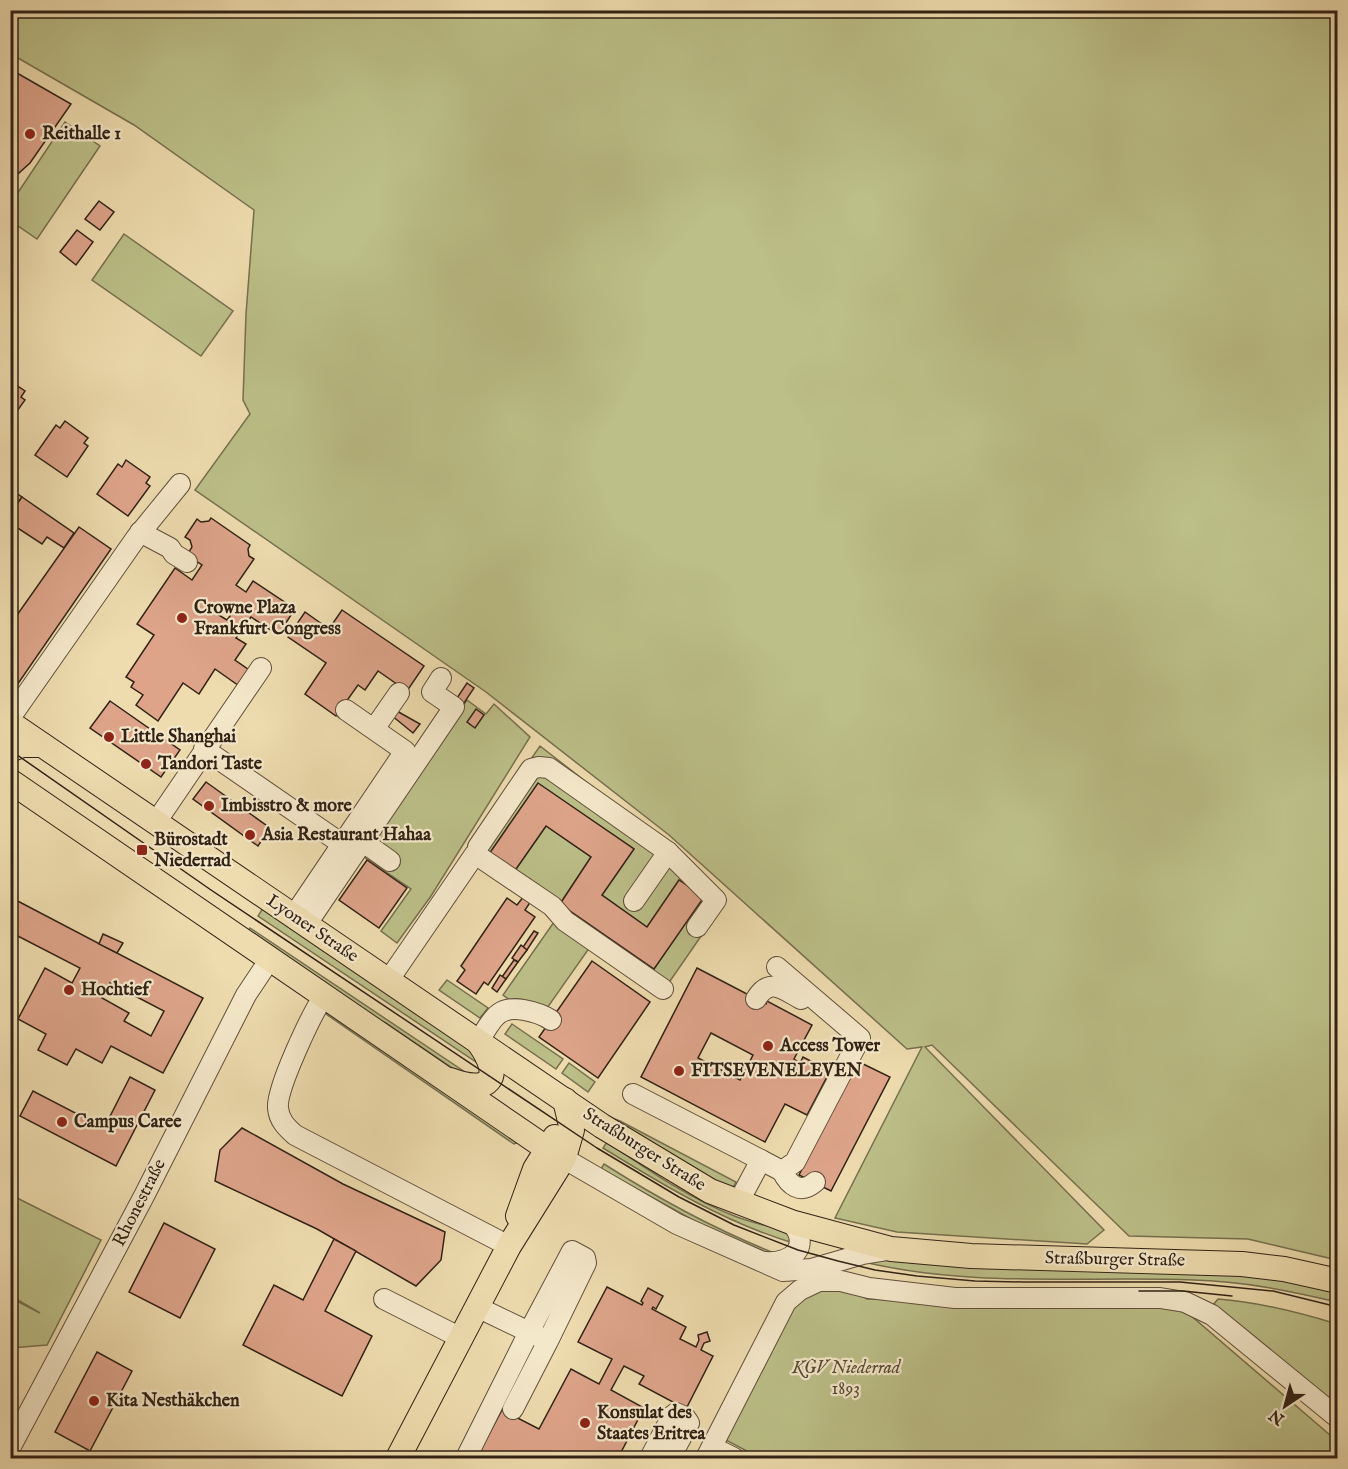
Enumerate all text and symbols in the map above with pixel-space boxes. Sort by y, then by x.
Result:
place label: Reithalle 1 [42,123,121,146]
marker: Reithalle 1 [23,127,37,141]
place label: Crowne Plaza Frankfurt Congress [194,597,341,641]
marker: Crowne Plaza Frankfurt Congress [175,611,189,625]
place label: Little Shanghai [121,726,236,749]
marker: Little Shanghai [102,730,116,744]
place label: Tandori Taste [157,753,263,776]
marker: Tandori Taste [139,757,153,771]
place label: Imbisstro & more [221,795,353,818]
marker: Imbisstro & more [202,799,216,813]
place label: Asia Restaurant Hahaa [261,824,432,847]
marker: Asia Restaurant Hahaa [243,828,257,842]
place label: Bürostadt Niederrad [153,829,231,873]
marker: Bürostadt Niederrad [135,843,149,857]
street label: Lyoner Straße [261,890,363,968]
place label: Hochtief [81,979,152,1002]
marker: Hochtief [62,983,76,997]
place label: Access Tower [779,1035,880,1058]
marker: Access Tower [761,1039,775,1053]
place label: FITSEVENELEVEN [691,1060,863,1083]
marker: FITSEVENELEVEN [672,1064,686,1078]
street label: Straßburger Straße [578,1103,710,1197]
place label: Campus Caree [74,1111,182,1134]
marker: Campus Caree [55,1115,69,1129]
street label: Rhonestraße [108,1155,172,1251]
street label: Straßburger Straße [1045,1247,1185,1273]
park label: KGV Niederrad 1893 [791,1357,902,1401]
north arrow [1255,1376,1315,1436]
place label: Kita Nesthäkchen [106,1390,240,1413]
marker: Kita Nesthäkchen [87,1394,101,1408]
place label: Konsulat des Staates Eritrea [597,1402,707,1446]
text: N [1266,1404,1290,1429]
marker: Konsulat des Staates Eritrea [578,1416,592,1430]

